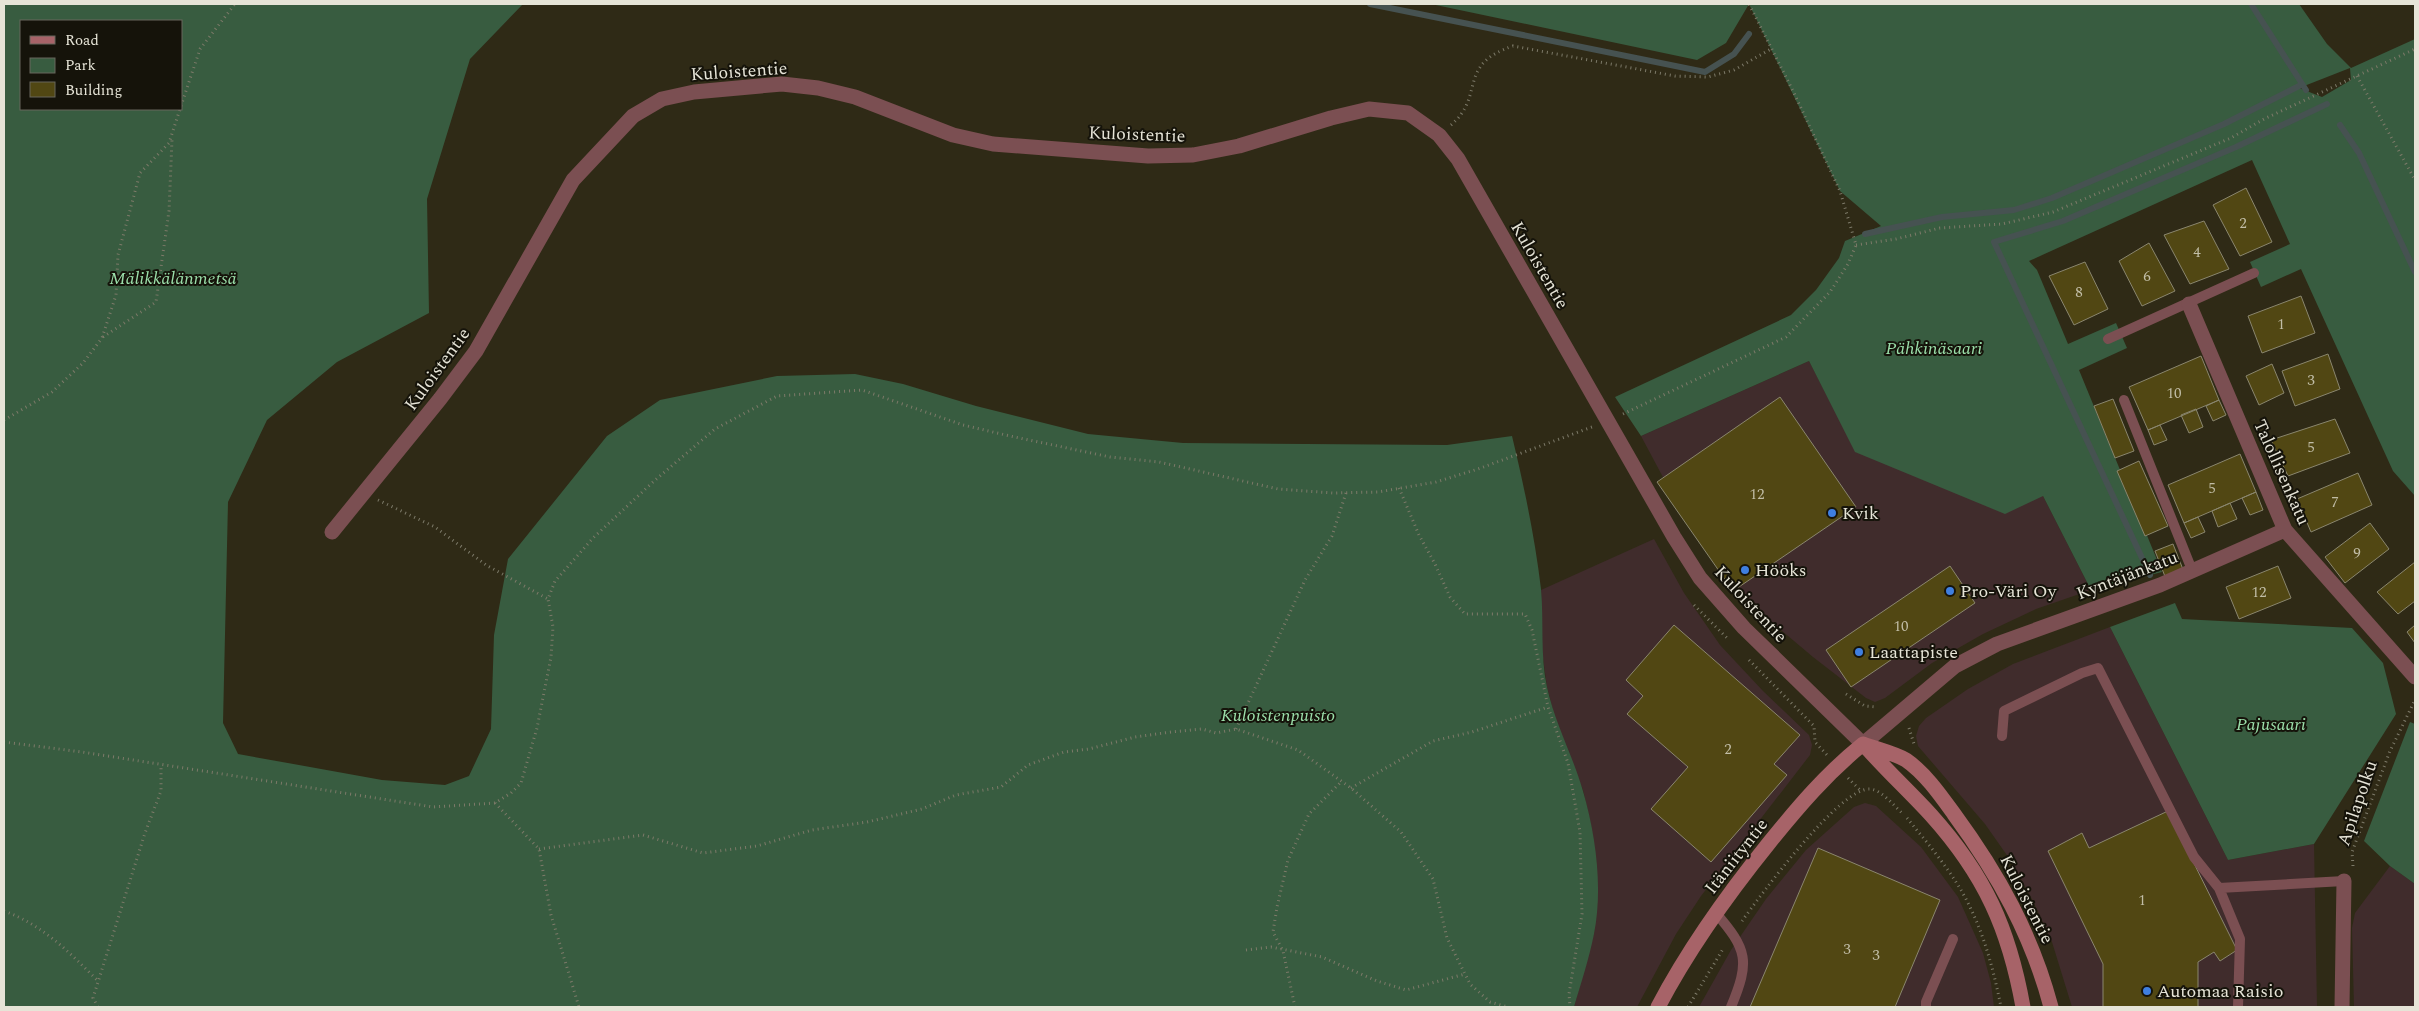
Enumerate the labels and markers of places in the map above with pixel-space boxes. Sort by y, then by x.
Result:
place label: Kvik [1842,500,1879,527]
marker: Kvik [1826,507,1838,519]
place label: Hööks [1755,557,1807,584]
marker: Hööks [1739,564,1751,576]
place label: Pro-Väri Oy [1960,578,2058,605]
marker: Pro-Väri Oy [1944,585,1956,597]
place label: Laattapiste [1869,639,1958,666]
marker: Laattapiste [1853,646,1865,658]
place label: Automaa Raisio [2157,978,2283,1005]
marker: Automaa Raisio [2141,985,2153,997]

